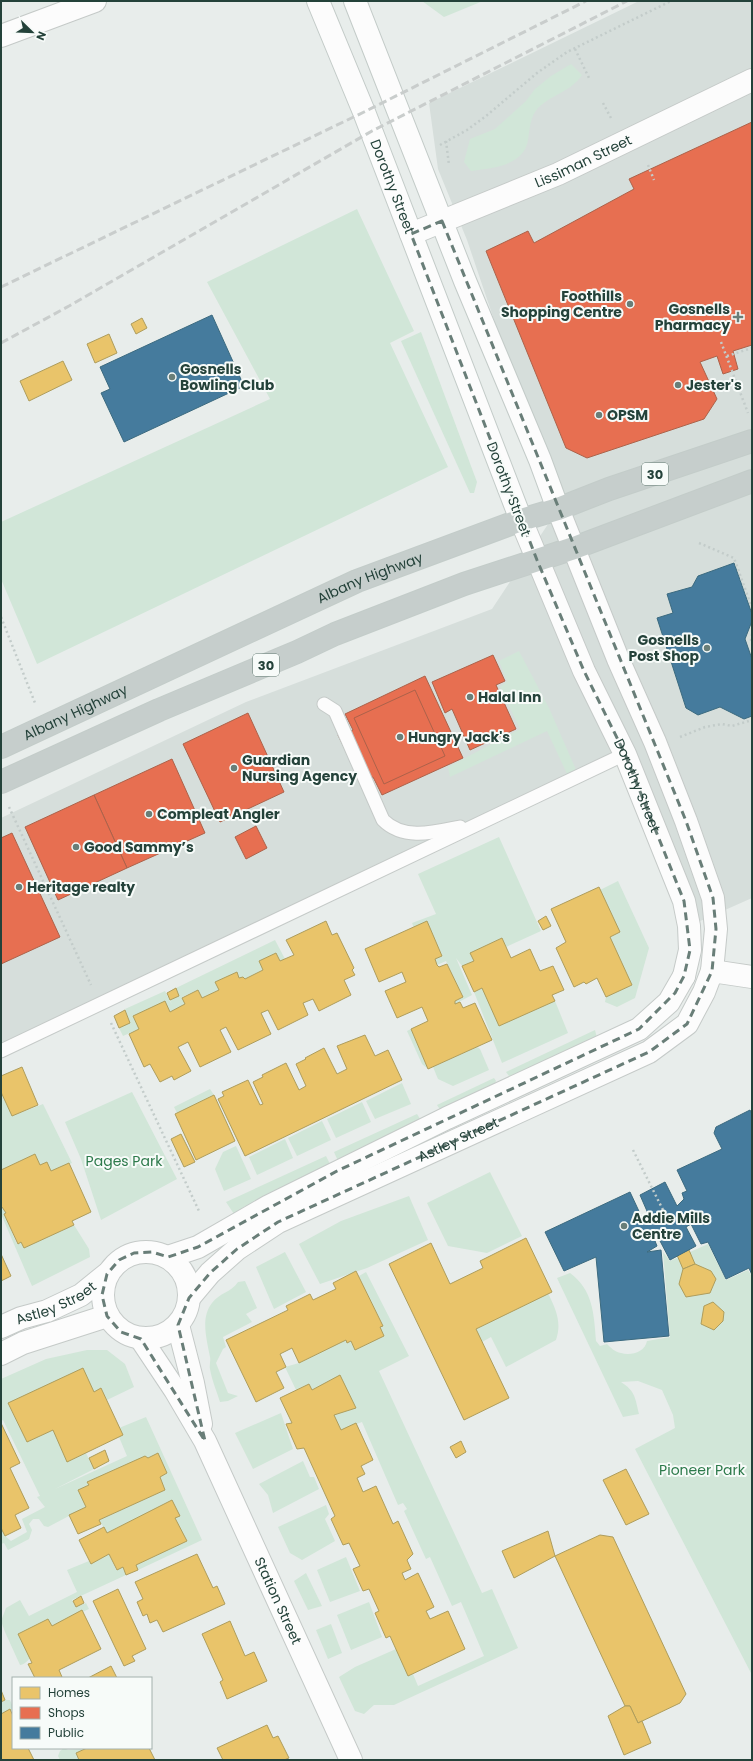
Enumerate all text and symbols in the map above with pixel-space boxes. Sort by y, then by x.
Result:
north arrow [12,12,52,52]
text: N [32,29,50,43]
street label: Lissiman Street [532,130,635,192]
street label: Dorothy Street [365,136,420,237]
place label: Foothills Shopping Centre [501,286,622,322]
marker: Foothills Shopping Centre [625,299,635,309]
place label: Gosnells Pharmacy [655,299,730,335]
marker: Gosnells Pharmacy [733,312,743,322]
place label: Gosnells Bowling Club [180,359,275,395]
marker: Gosnells Bowling Club [167,372,177,382]
place label: Jester's [686,375,742,395]
marker: Jester's [673,380,683,390]
place label: OPSM [607,405,648,425]
marker: OPSM [594,410,604,420]
street label: Dorothy Street [482,439,536,539]
road number: 30 [642,463,668,485]
street label: Albany Highway [314,547,426,608]
place label: Gosnells Post Shop [628,630,699,666]
marker: Gosnells Post Shop [702,643,712,653]
road number: 30 [253,654,279,676]
street label: Albany Highway [20,679,131,745]
place label: Halal Inn [478,687,541,707]
marker: Halal Inn [465,692,475,702]
place label: Hungry Jack's [408,727,510,747]
marker: Hungry Jack's [395,732,405,742]
street label: Dorothy Street [609,735,665,835]
place label: Guardian Nursing Agency [242,750,357,786]
marker: Guardian Nursing Agency [229,763,239,773]
place label: Compleat Angler [157,804,280,824]
marker: Compleat Angler [144,809,154,819]
place label: Good Sammy’s [84,837,194,857]
marker: Good Sammy’s [71,842,81,852]
place label: Heritage realty [27,877,135,897]
marker: Heritage realty [14,882,24,892]
street label: Astley Street [415,1112,502,1167]
park label: Pages Park [86,1151,163,1171]
place label: Addie Mills Centre [632,1208,710,1244]
marker: Addie Mills Centre [619,1221,629,1231]
street label: Astley Street [12,1277,100,1329]
park label: Pioneer Park [659,1460,746,1480]
street label: Station Street [249,1554,307,1648]
legend [12,1677,152,1749]
text: Homes [48,1684,90,1701]
text: Shops [48,1704,85,1721]
text: Public [48,1724,84,1741]

